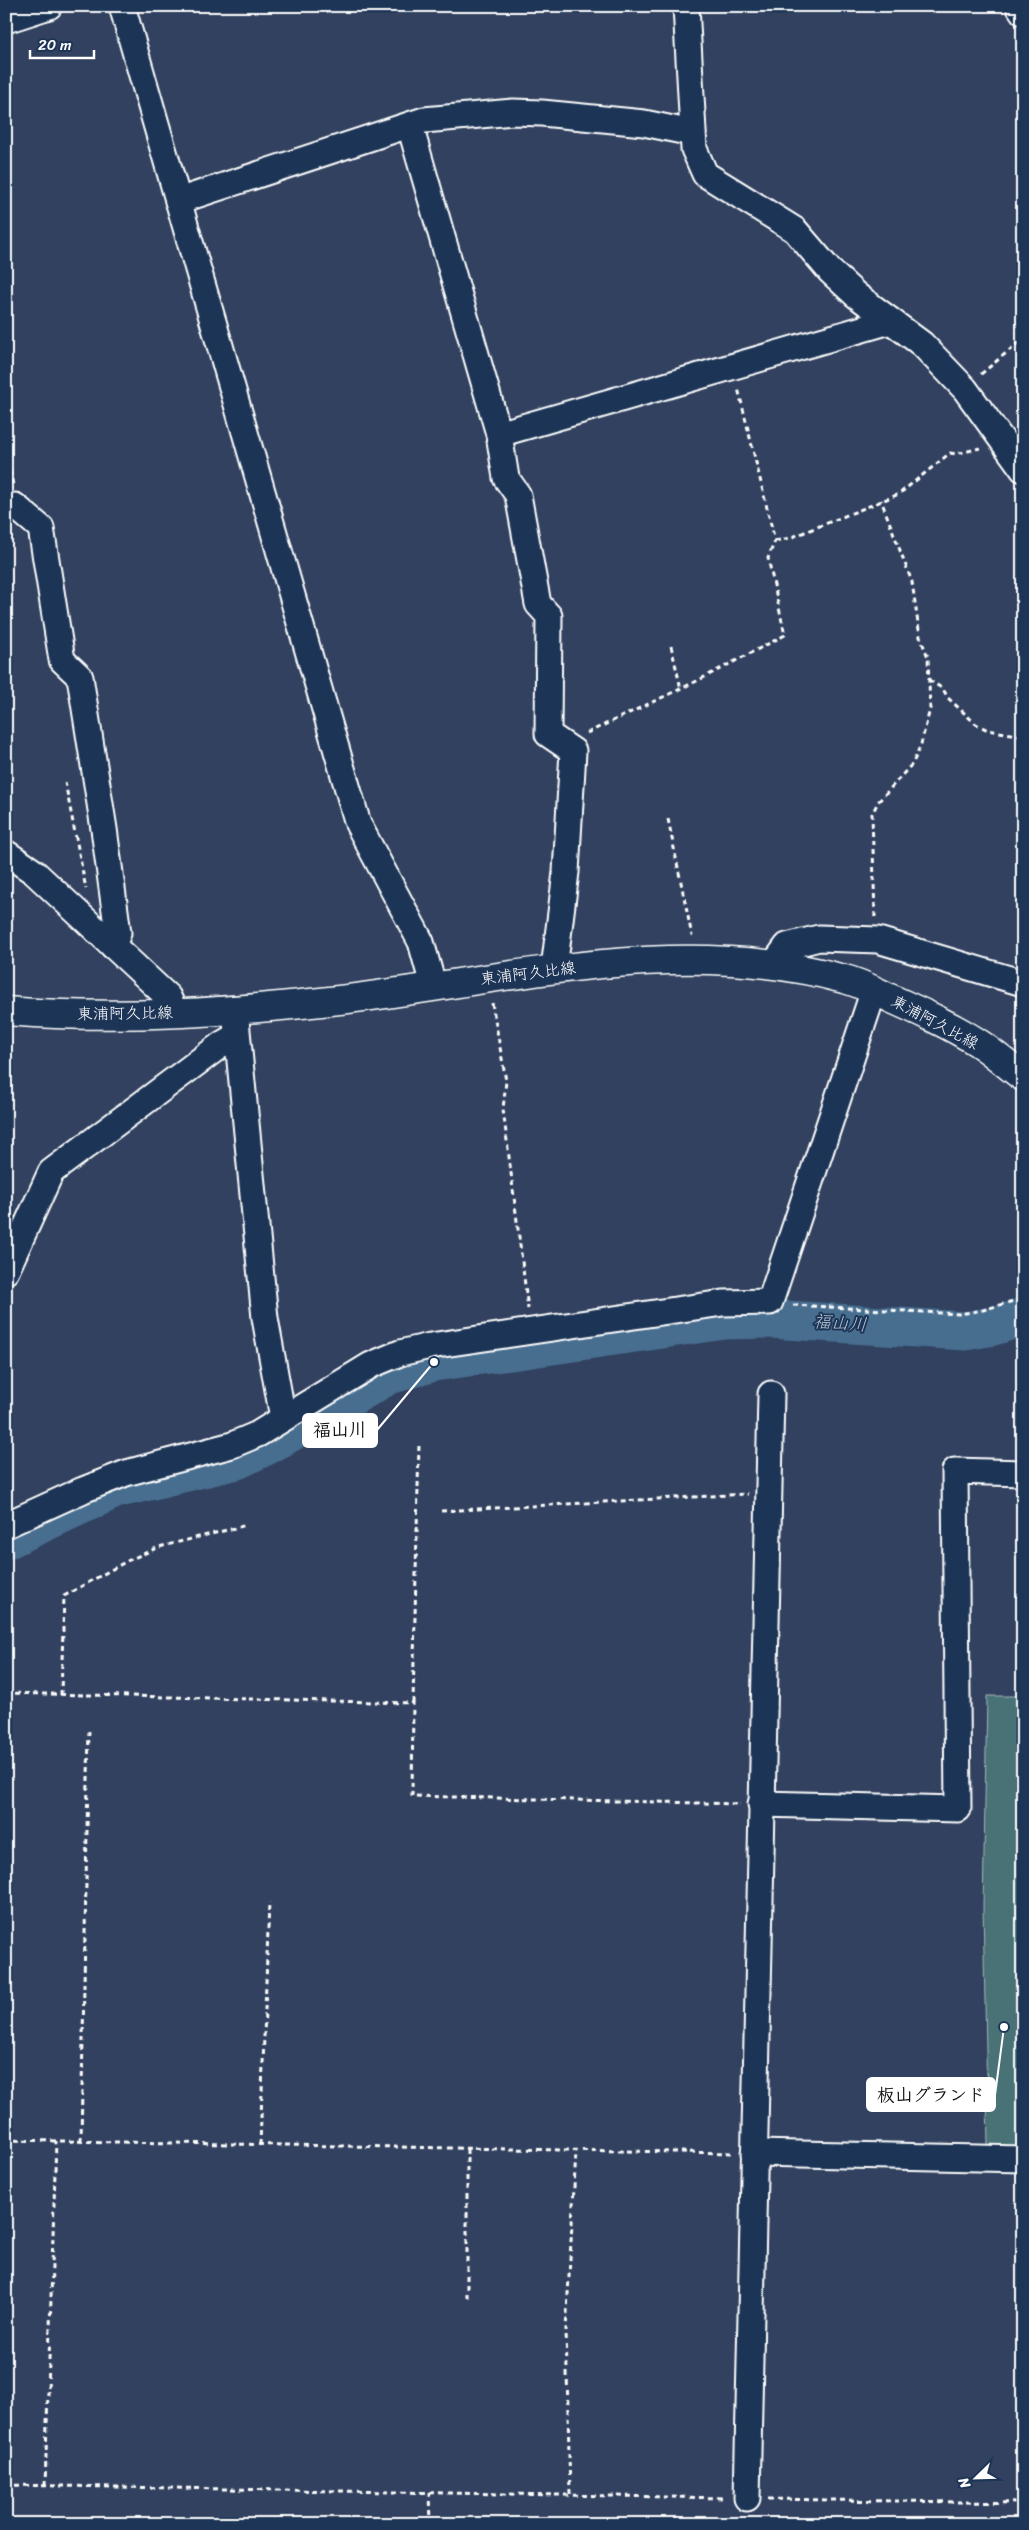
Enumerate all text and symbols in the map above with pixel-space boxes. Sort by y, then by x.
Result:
scale bar [30,28,94,60]
text: 20 m [38,32,72,58]
street label: 東浦阿久比線 [479,953,577,993]
street label: 東浦阿久比線 [886,987,984,1057]
street label: 東浦阿久比線 [77,998,173,1028]
water label: 福山川 [812,1305,868,1341]
callout: 福山川 [303,1414,377,1447]
text: 福山川 [313,1414,367,1446]
callout: 板山グランド [867,2078,995,2111]
text: 板山グランド [877,2079,985,2111]
north arrow [952,2452,1002,2502]
text: N [951,2473,978,2493]

